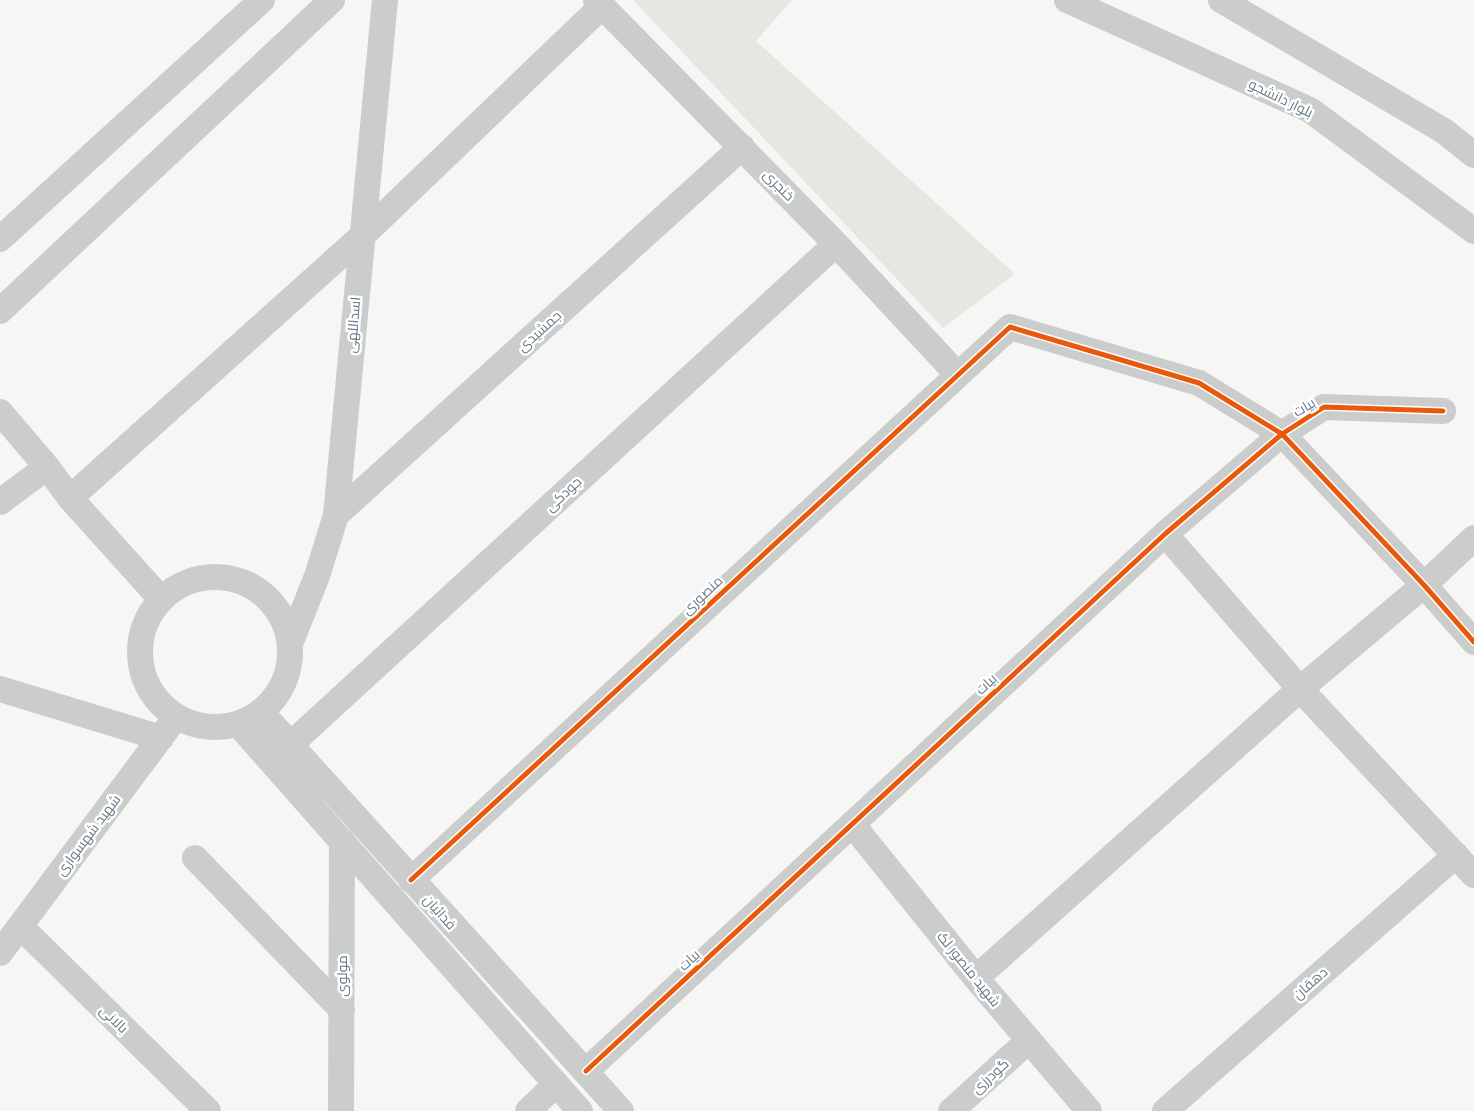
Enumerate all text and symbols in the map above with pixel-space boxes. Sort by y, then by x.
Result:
street label: بلوار دانشجو [1246,75,1316,121]
street label: خنجری [760,166,798,204]
street label: اسداللهی [343,296,363,354]
street label: جمشیدی [514,307,564,355]
street label: بیات [1290,394,1318,420]
street label: جودکی [542,473,584,515]
street label: منصوری [678,572,726,618]
street label: بیات [972,670,1000,698]
street label: شهید شهسواری [52,792,124,878]
street label: فدائیان [420,891,460,933]
street label: شهید منصور لک [934,928,1004,1010]
street label: بیات [675,946,703,974]
street label: مولوی [334,955,350,997]
street label: دهقان [1290,964,1330,1002]
street label: بالانی [97,1002,131,1036]
street label: گودرزی [968,1055,1012,1097]

